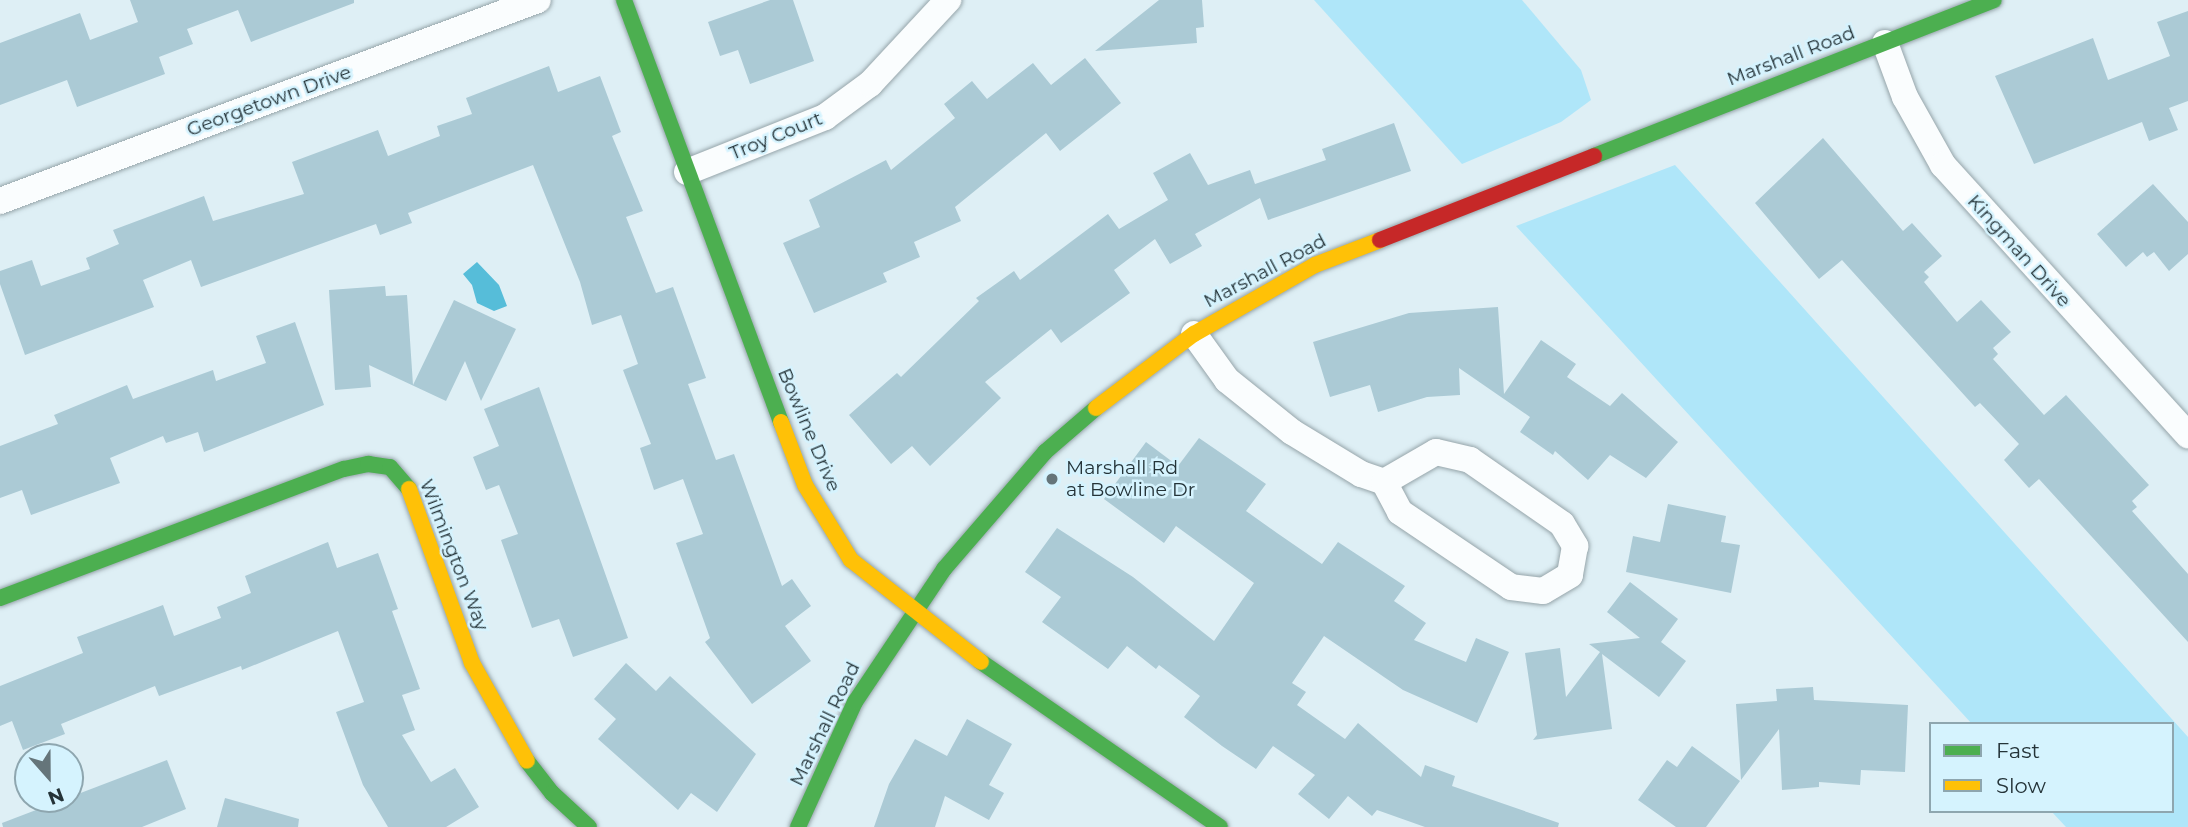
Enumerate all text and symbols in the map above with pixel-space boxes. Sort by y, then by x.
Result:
street label: Marshall Road [1724,21,1858,91]
street label: Georgetown Drive [184,61,354,141]
street label: Troy Court [726,107,826,165]
street label: Kingman Drive [1963,190,2075,312]
street label: Marshall Road [1200,229,1330,313]
street label: Bowline Drive [773,365,845,495]
place label: Marshall Rd at Bowline Dr [1066,457,1195,501]
marker: Marshall Rd at Bowline Dr [1044,471,1060,487]
street label: Wilmington Way [415,476,493,634]
street label: Marshall Road [785,658,865,790]
legend [1929,722,2174,813]
text: Fast [1996,738,2040,763]
north arrow [14,743,84,813]
text: Slow [1996,773,2046,798]
text: N [45,783,67,810]

